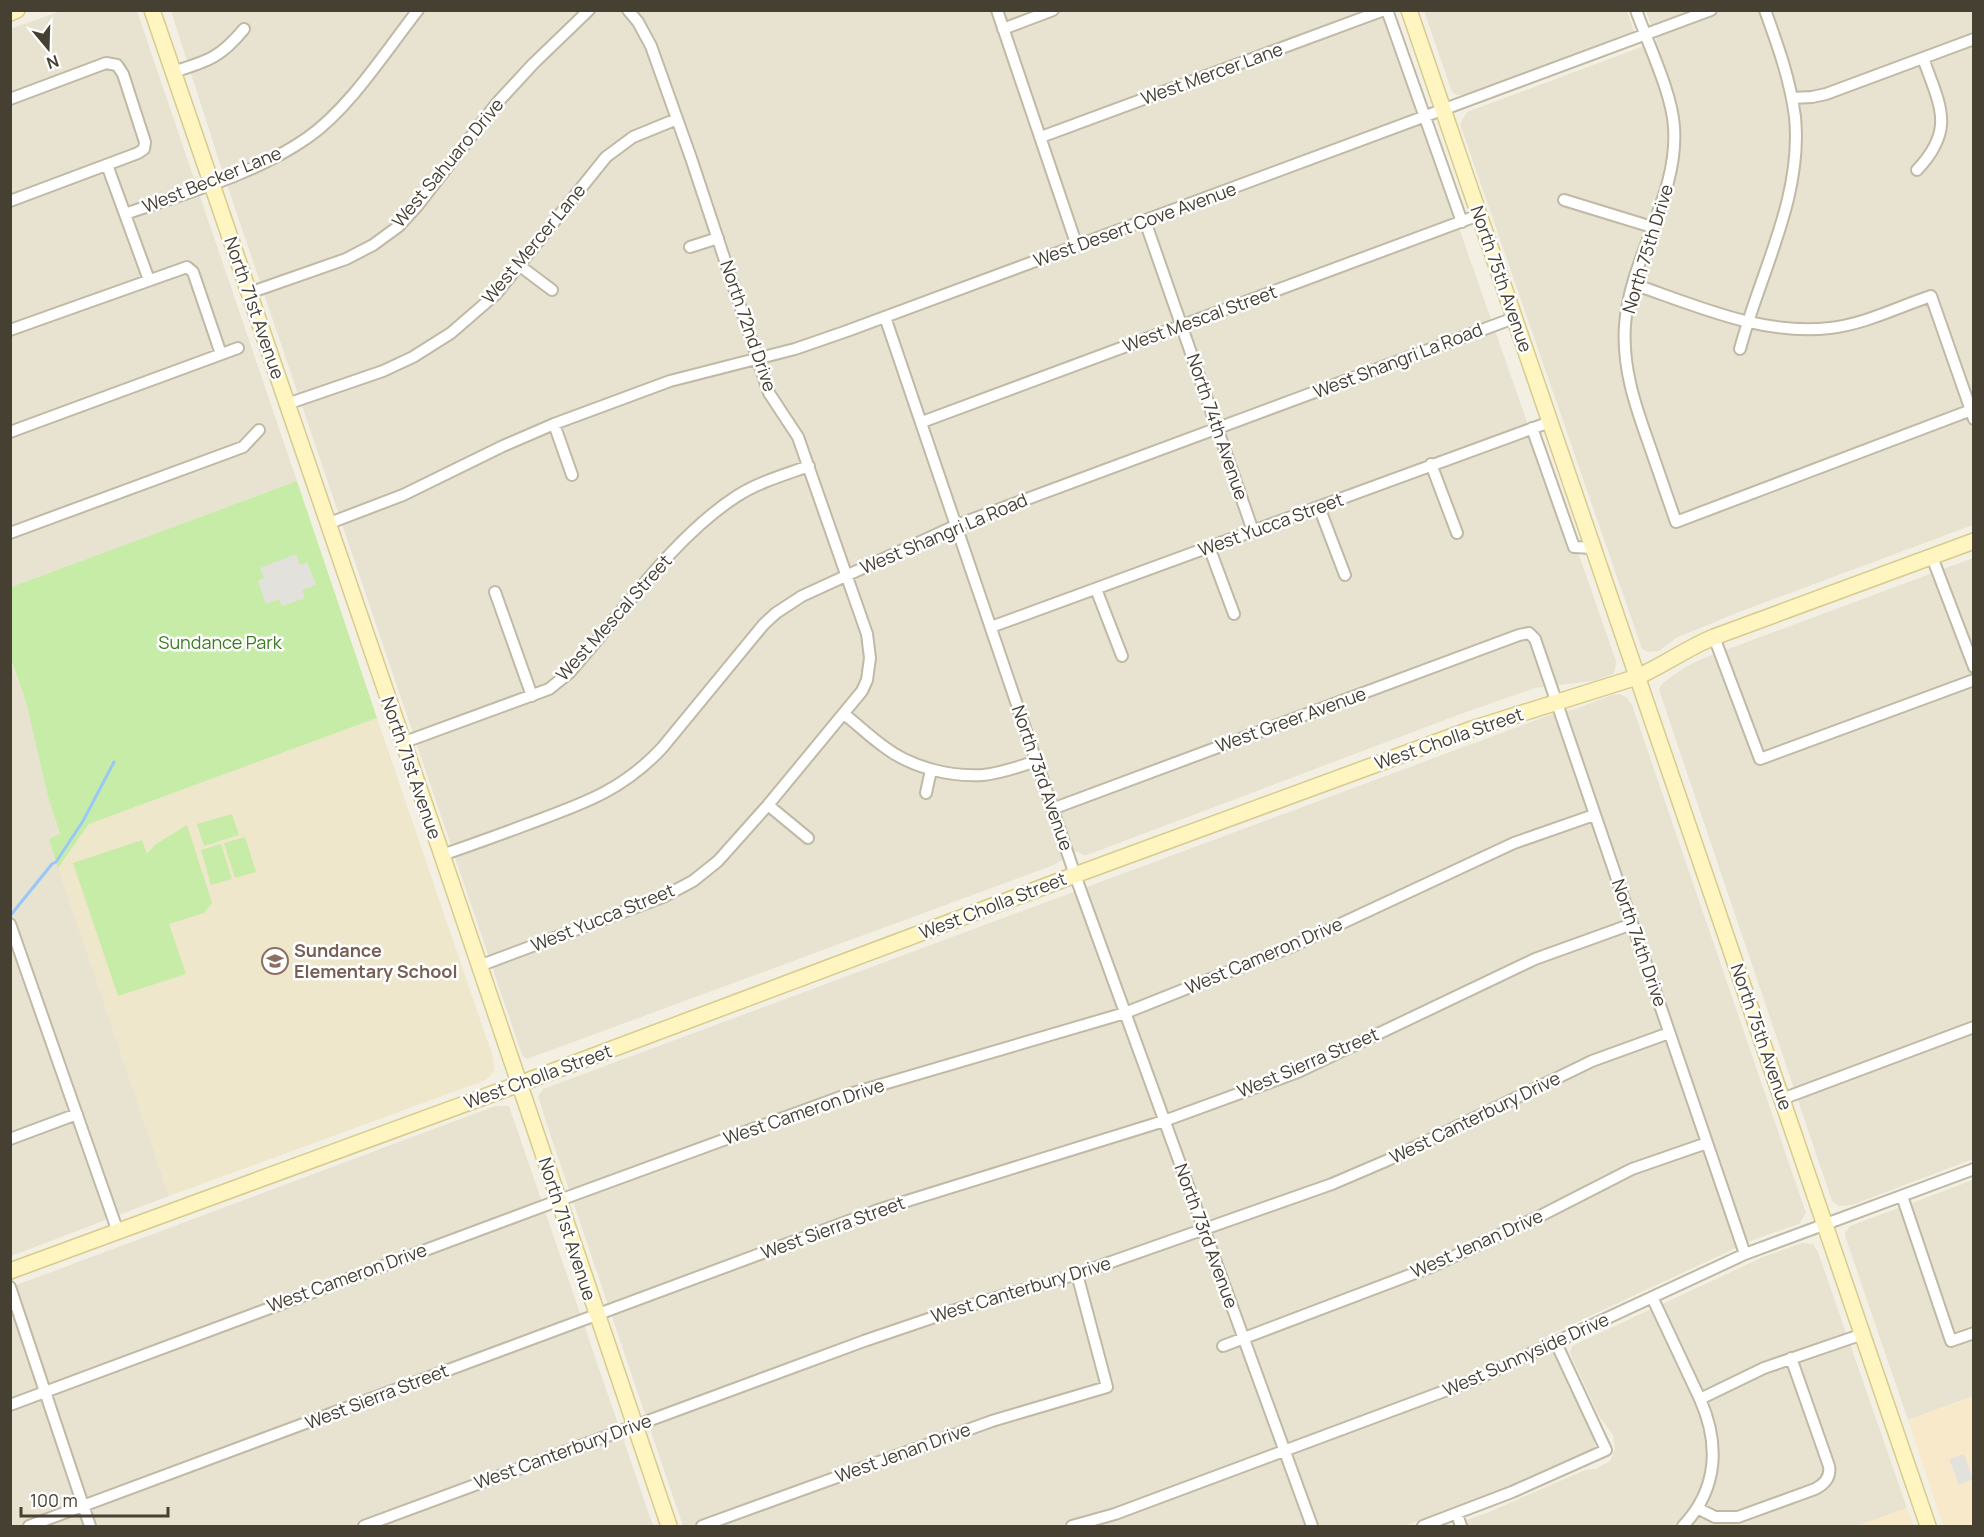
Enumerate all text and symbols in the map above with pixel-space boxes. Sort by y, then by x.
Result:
north arrow [18,18,78,78]
street label: West Mercer Lane [1137,36,1286,110]
text: N [44,50,62,74]
street label: West Sahuaro Drive [386,93,508,232]
street label: West Becker Lane [139,140,285,218]
street label: West Desert Cove Avenue [1030,176,1239,272]
street label: West Mercer Lane [476,179,590,308]
street label: North 75th Drive [1616,181,1678,316]
street label: North 75th Avenue [1466,202,1538,355]
street label: North 71st Avenue [219,233,291,382]
street label: North 72nd Drive [715,257,783,394]
street label: West Mescal Street [1119,279,1280,357]
street label: West Shangri La Road [1310,317,1486,403]
street label: North 74th Avenue [1182,350,1254,503]
street label: West Shangri La Road [856,487,1031,579]
street label: West Yucca Street [1195,487,1346,561]
street label: West Mescal Street [550,549,676,686]
park label: Sundance Park [158,630,283,654]
street label: West Greer Avenue [1212,681,1369,757]
street label: North 71st Avenue [376,693,448,842]
street label: West Cholla Street [1371,701,1526,775]
street label: North 73rd Avenue [1007,702,1079,854]
street label: West Cholla Street [916,866,1070,944]
street label: North 74th Drive [1607,876,1673,1010]
street label: West Yucca Street [527,877,678,957]
street label: West Cameron Drive [1181,911,1346,999]
place label: Sundance Elementary School [294,938,457,983]
school or university icon: Sundance Elementary School [260,946,290,976]
street label: North 75th Avenue [1726,960,1798,1113]
street label: West Sierra Street [1233,1021,1382,1103]
street label: West Cholla Street [460,1038,615,1114]
street label: West Canterbury Drive [1385,1065,1564,1169]
street label: West Cameron Drive [720,1072,887,1150]
street label: North 71st Avenue [534,1154,602,1303]
street label: North 73rd Avenue [1170,1160,1244,1311]
street label: West Sierra Street [757,1190,908,1264]
street label: West Jenan Drive [1407,1203,1546,1283]
street label: West Cameron Drive [263,1237,430,1317]
street label: West Canterbury Drive [928,1250,1114,1328]
street label: West Sunnyside Drive [1439,1307,1612,1402]
street label: West Sierra Street [302,1358,452,1434]
street label: West Canterbury Drive [471,1408,655,1494]
street label: West Jenan Drive [832,1416,974,1488]
scale bar [21,1480,168,1518]
text: 100 m [30,1488,78,1512]

